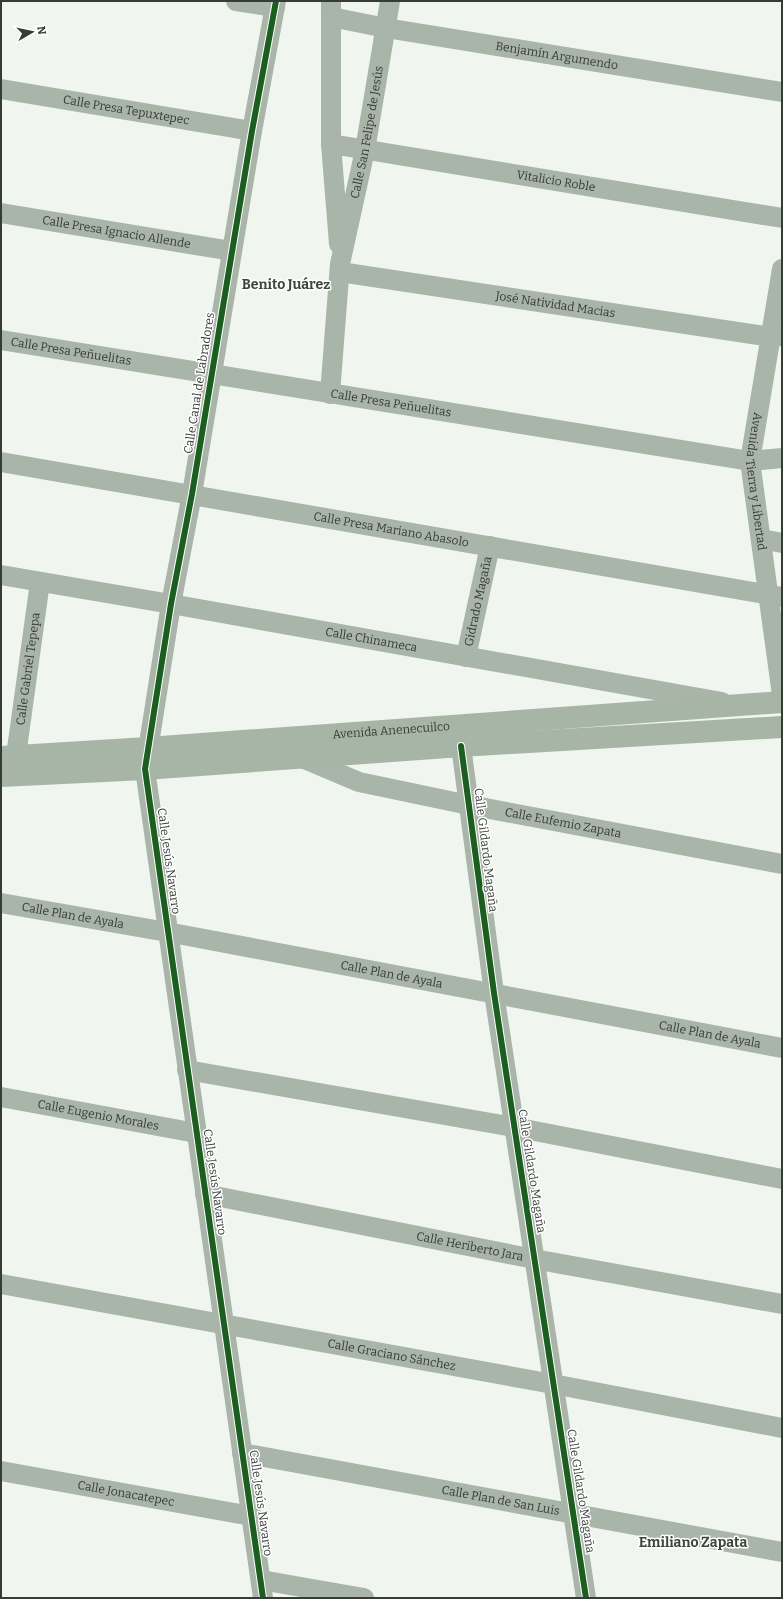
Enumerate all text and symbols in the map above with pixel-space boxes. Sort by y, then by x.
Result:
north arrow [12,12,52,52]
text: N [34,25,49,36]
street label: Benjamín Argumendo [494,39,619,72]
street label: Calle San Felipe de Jesús [348,64,386,200]
street label: Calle Presa Tepuxtepec [62,92,191,127]
street label: Vitalicio Roble [516,168,596,194]
street label: Calle Presa Ignacio Allende [41,213,192,251]
district label: Benito Juárez [242,276,330,293]
street label: José Natividad Macias [494,288,617,320]
street label: Calle Canal de Labradores [181,311,217,455]
street label: Calle Presa Peñuelitas [10,335,133,368]
street label: Calle Presa Peñuelitas [330,386,453,420]
street label: Avenida Tierra y Libertad [743,411,769,551]
street label: Calle Presa Mariano Abasolo [312,509,470,550]
street label: Gidrado Magaña [461,554,495,648]
street label: Calle Gabriel Tepepa [13,611,43,726]
street label: Calle Chinameca [324,625,419,655]
street label: Avenida Anenecuilco [332,719,450,742]
street label: Calle Gildardo Magaña [471,787,501,913]
street label: Calle Eufemio Zapata [504,805,623,841]
street label: Calle Jesús Navarro [155,807,183,915]
street label: Calle Plan de Ayala [21,900,125,931]
street label: Calle Plan de Ayala [339,958,444,991]
street label: Calle Plan de Ayala [658,1018,762,1051]
street label: Calle Eugenio Morales [37,1097,160,1133]
street label: Calle Gildardo Magaña [515,1108,549,1234]
street label: Calle Jesús Navarro [201,1128,229,1236]
street label: Calle Heriberto Jara [415,1229,525,1264]
street label: Calle Graciano Sánchez [326,1336,457,1373]
street label: Calle Gildardo Magaña [564,1428,598,1554]
street label: Calle Jesús Navarro [247,1449,275,1557]
street label: Calle Jonacatepec [76,1478,175,1509]
street label: Calle Plan de San Luis [441,1483,561,1518]
district label: Emiliano Zapata [639,1534,747,1551]

